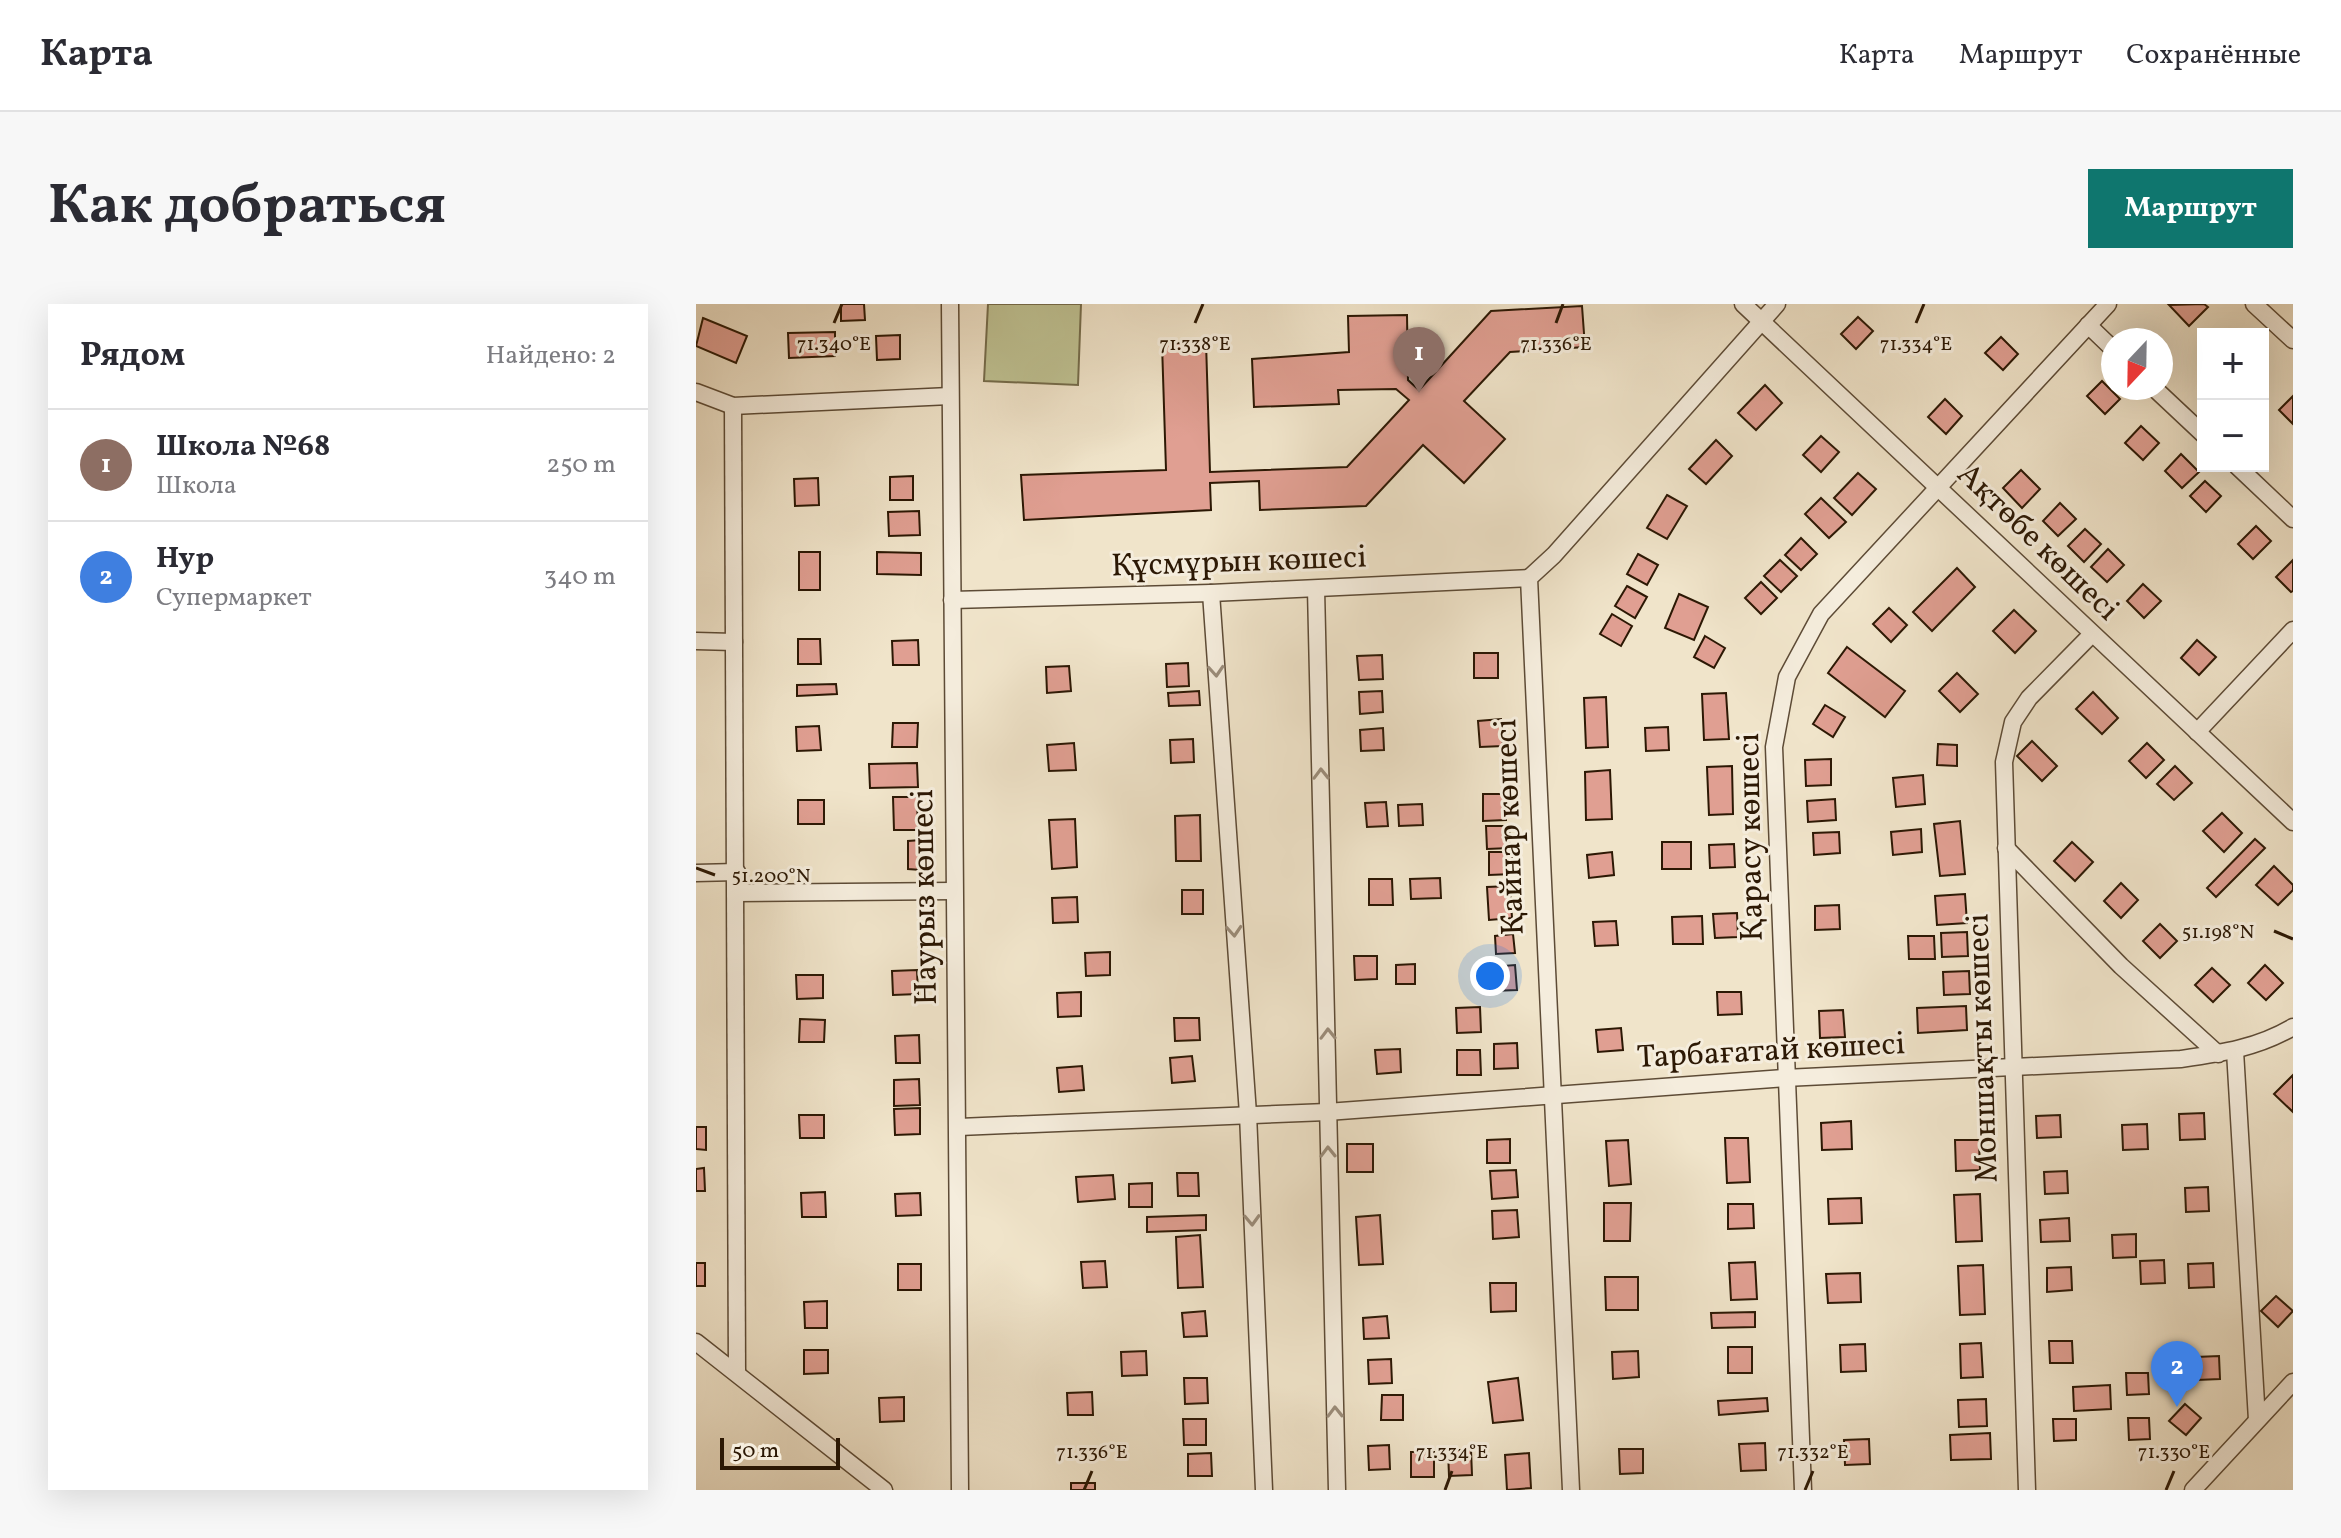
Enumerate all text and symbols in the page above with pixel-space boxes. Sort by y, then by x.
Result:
text: Карта [40,29,153,82]
text: Карта [1839,36,1915,75]
text: Маршрут [1959,36,2082,75]
text: Сохранённые [2126,36,2301,75]
text: Как добраться [48,169,446,247]
button: Маршрут [2088,169,2293,248]
pin: 1 [1393,327,1445,393]
north arrow [2101,328,2173,400]
map controls [2197,328,2269,472]
button: + [2197,328,2269,400]
text: 71.340°E [797,331,871,359]
text: 71.338°E [1159,331,1231,359]
text: 71.336°E [1520,331,1592,359]
text: 71.334°E [1880,331,1952,359]
text: Рядом [80,333,185,380]
text: Найдено: 2 [486,338,616,374]
button: − [2197,400,2269,472]
text: Школа №68 [156,426,330,468]
text: 1 [101,447,111,483]
text: 250 m [546,447,616,483]
street label: Ақтөбе көшесі [1946,454,2128,632]
text: Школа [156,468,237,504]
street label: Құсмұрын көшесі [1110,537,1368,589]
text: Нур [156,538,214,580]
text: 2 [99,559,113,595]
text: 340 m [544,559,616,595]
text: Супермаркет [156,580,312,616]
one-way arrow [1207,665,1224,678]
street label: Қайнар көшесі [1485,718,1537,936]
street label: Қарасу көшесі [1728,732,1776,942]
one-way arrow [1312,767,1330,780]
street label: Наурыз көшесі [902,789,950,1005]
text: 51.200°N [732,863,811,891]
street label: Моншақты көшесі [1957,913,2011,1183]
text: 51.198°N [2182,919,2255,947]
one-way arrow [1225,925,1242,938]
your location [1470,956,1510,996]
street label: Тарбағатай көшесі [1636,1023,1906,1081]
one-way arrow [1319,1027,1336,1040]
one-way arrow [1319,1145,1337,1158]
one-way arrow [1244,1214,1261,1227]
pin: 2 [2151,1341,2203,1407]
one-way arrow [1326,1405,1343,1418]
scale bar [720,1434,840,1470]
text: 50 m [732,1436,779,1467]
text: 71.336°E [1056,1439,1128,1467]
text: 71.334°E [1416,1439,1488,1467]
text: 71.332°E [1777,1439,1849,1467]
text: 71.330°E [2138,1439,2210,1467]

